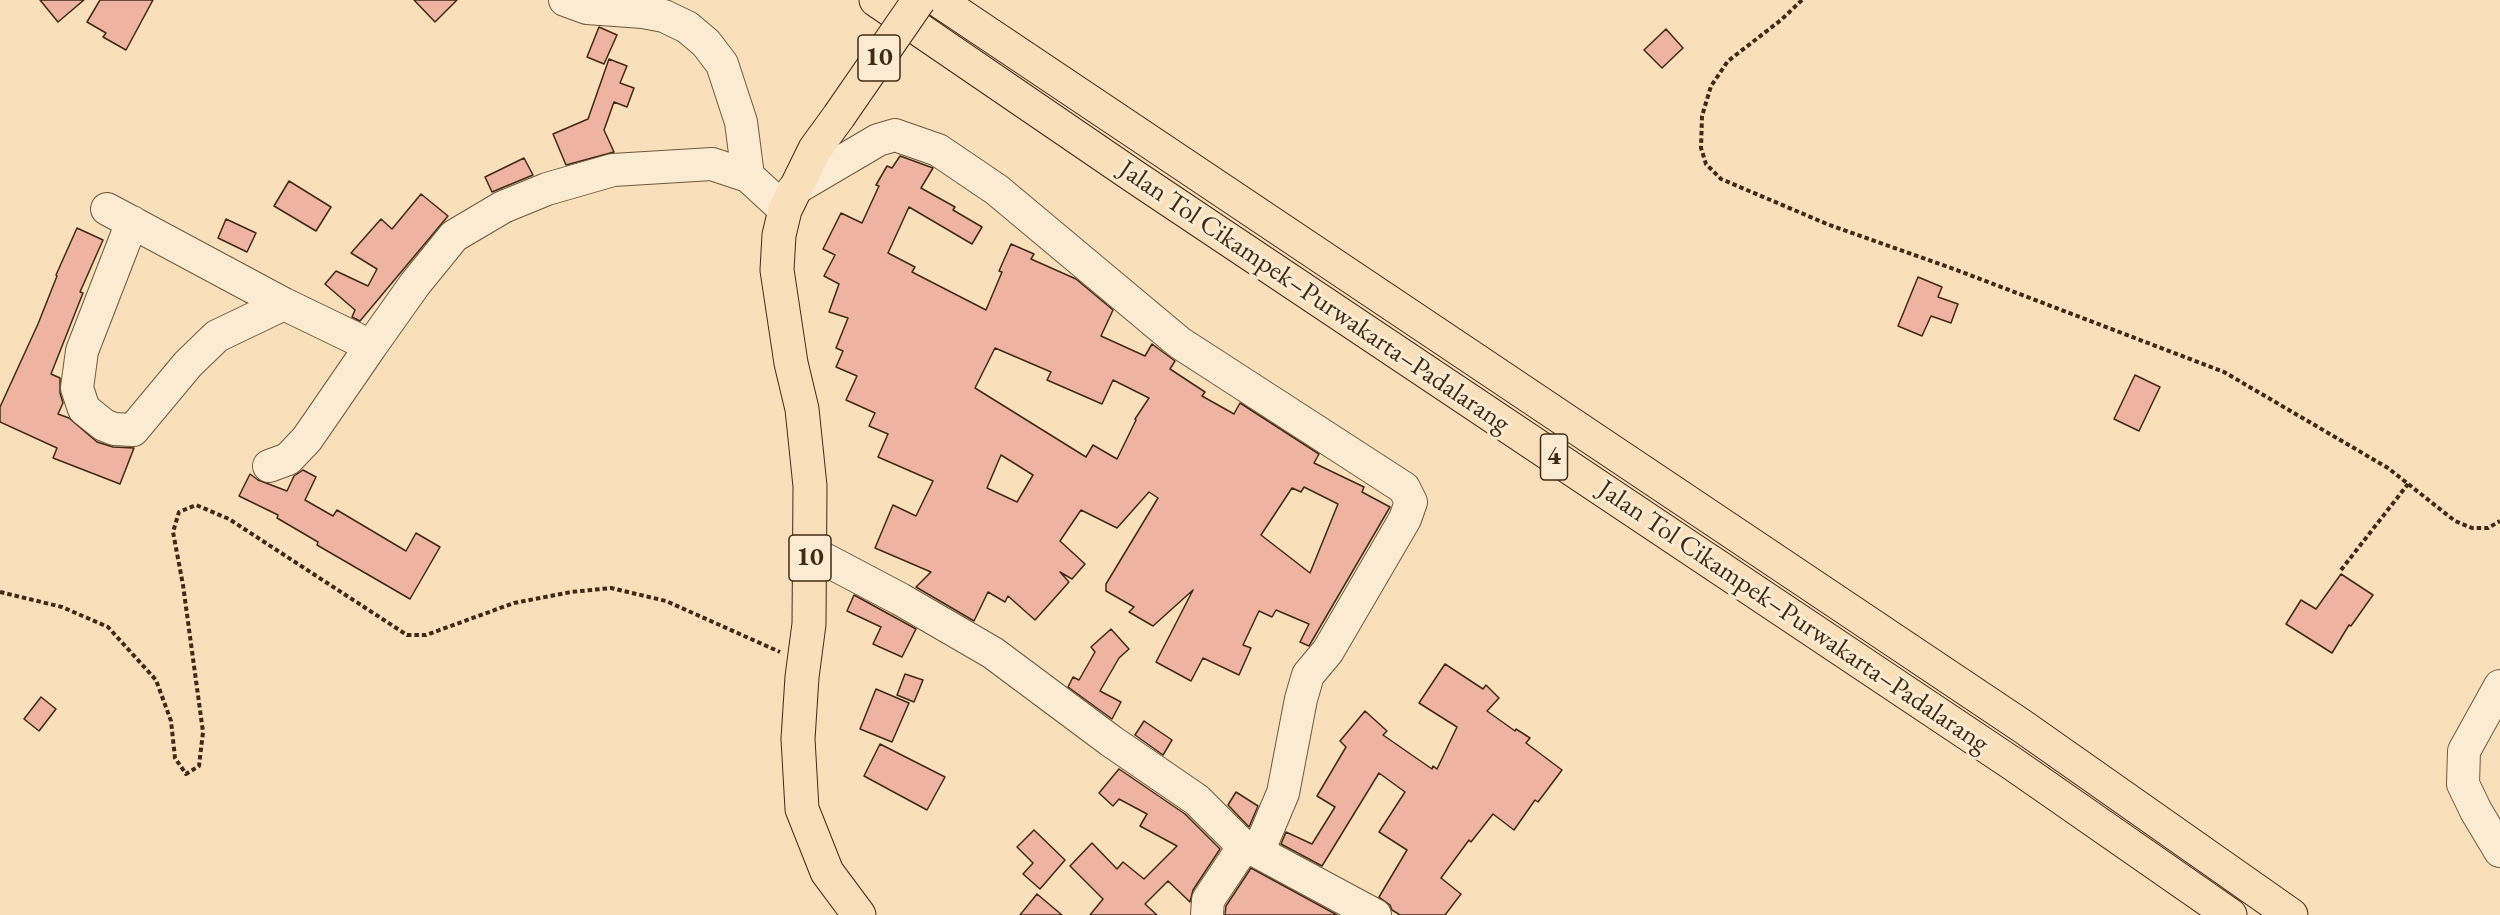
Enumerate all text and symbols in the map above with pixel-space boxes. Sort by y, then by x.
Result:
road number: 10 [858,35,900,81]
street label: Jalan Tol Cikampek–Purwakarta–Padalarang [1112,154,1516,440]
road number: 4 [1540,434,1568,480]
street label: Jalan Tol Cikampek–Purwakarta–Padalarang [1591,474,1995,760]
road number: 10 [789,535,831,581]

